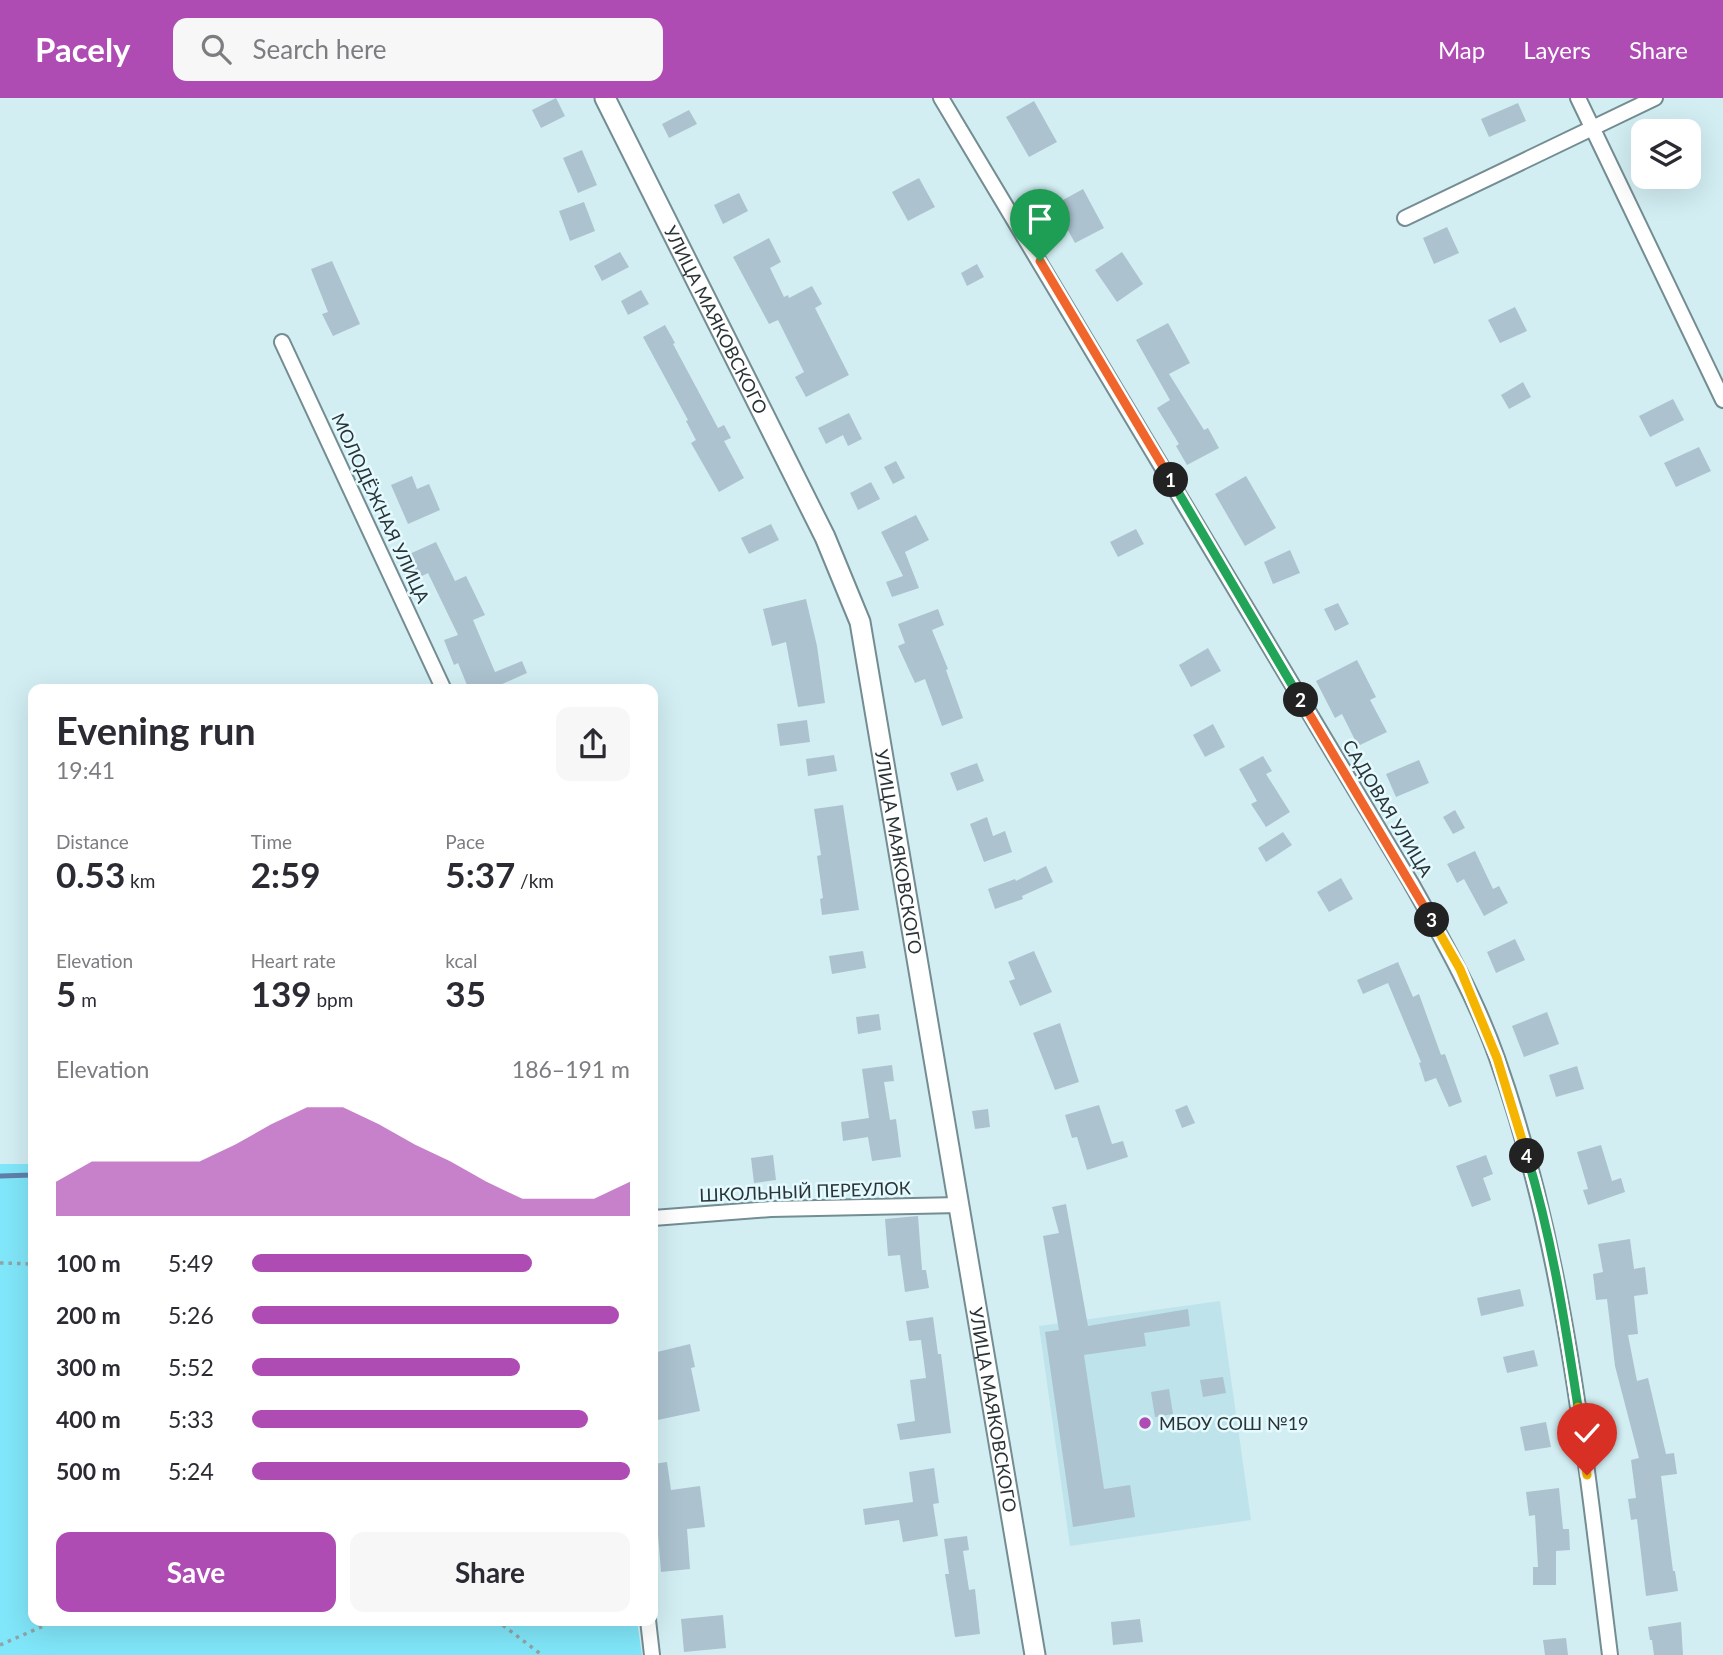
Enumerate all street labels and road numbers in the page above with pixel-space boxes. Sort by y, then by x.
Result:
street label: УЛИЦА МАЯКОВСКОГО [660,222,772,417]
street label: МОЛОДЁЖНАЯ УЛИЦА [327,410,435,607]
street label: САДОВАЯ УЛИЦА [1338,735,1438,881]
street label: УЛИЦА МАЯКОВСКОГО [871,748,927,956]
street label: ШКОЛЬНЫЙ ПЕРЕУЛОК [699,1176,911,1206]
street label: УЛИЦА МАЯКОВСКОГО [965,1306,1022,1514]

